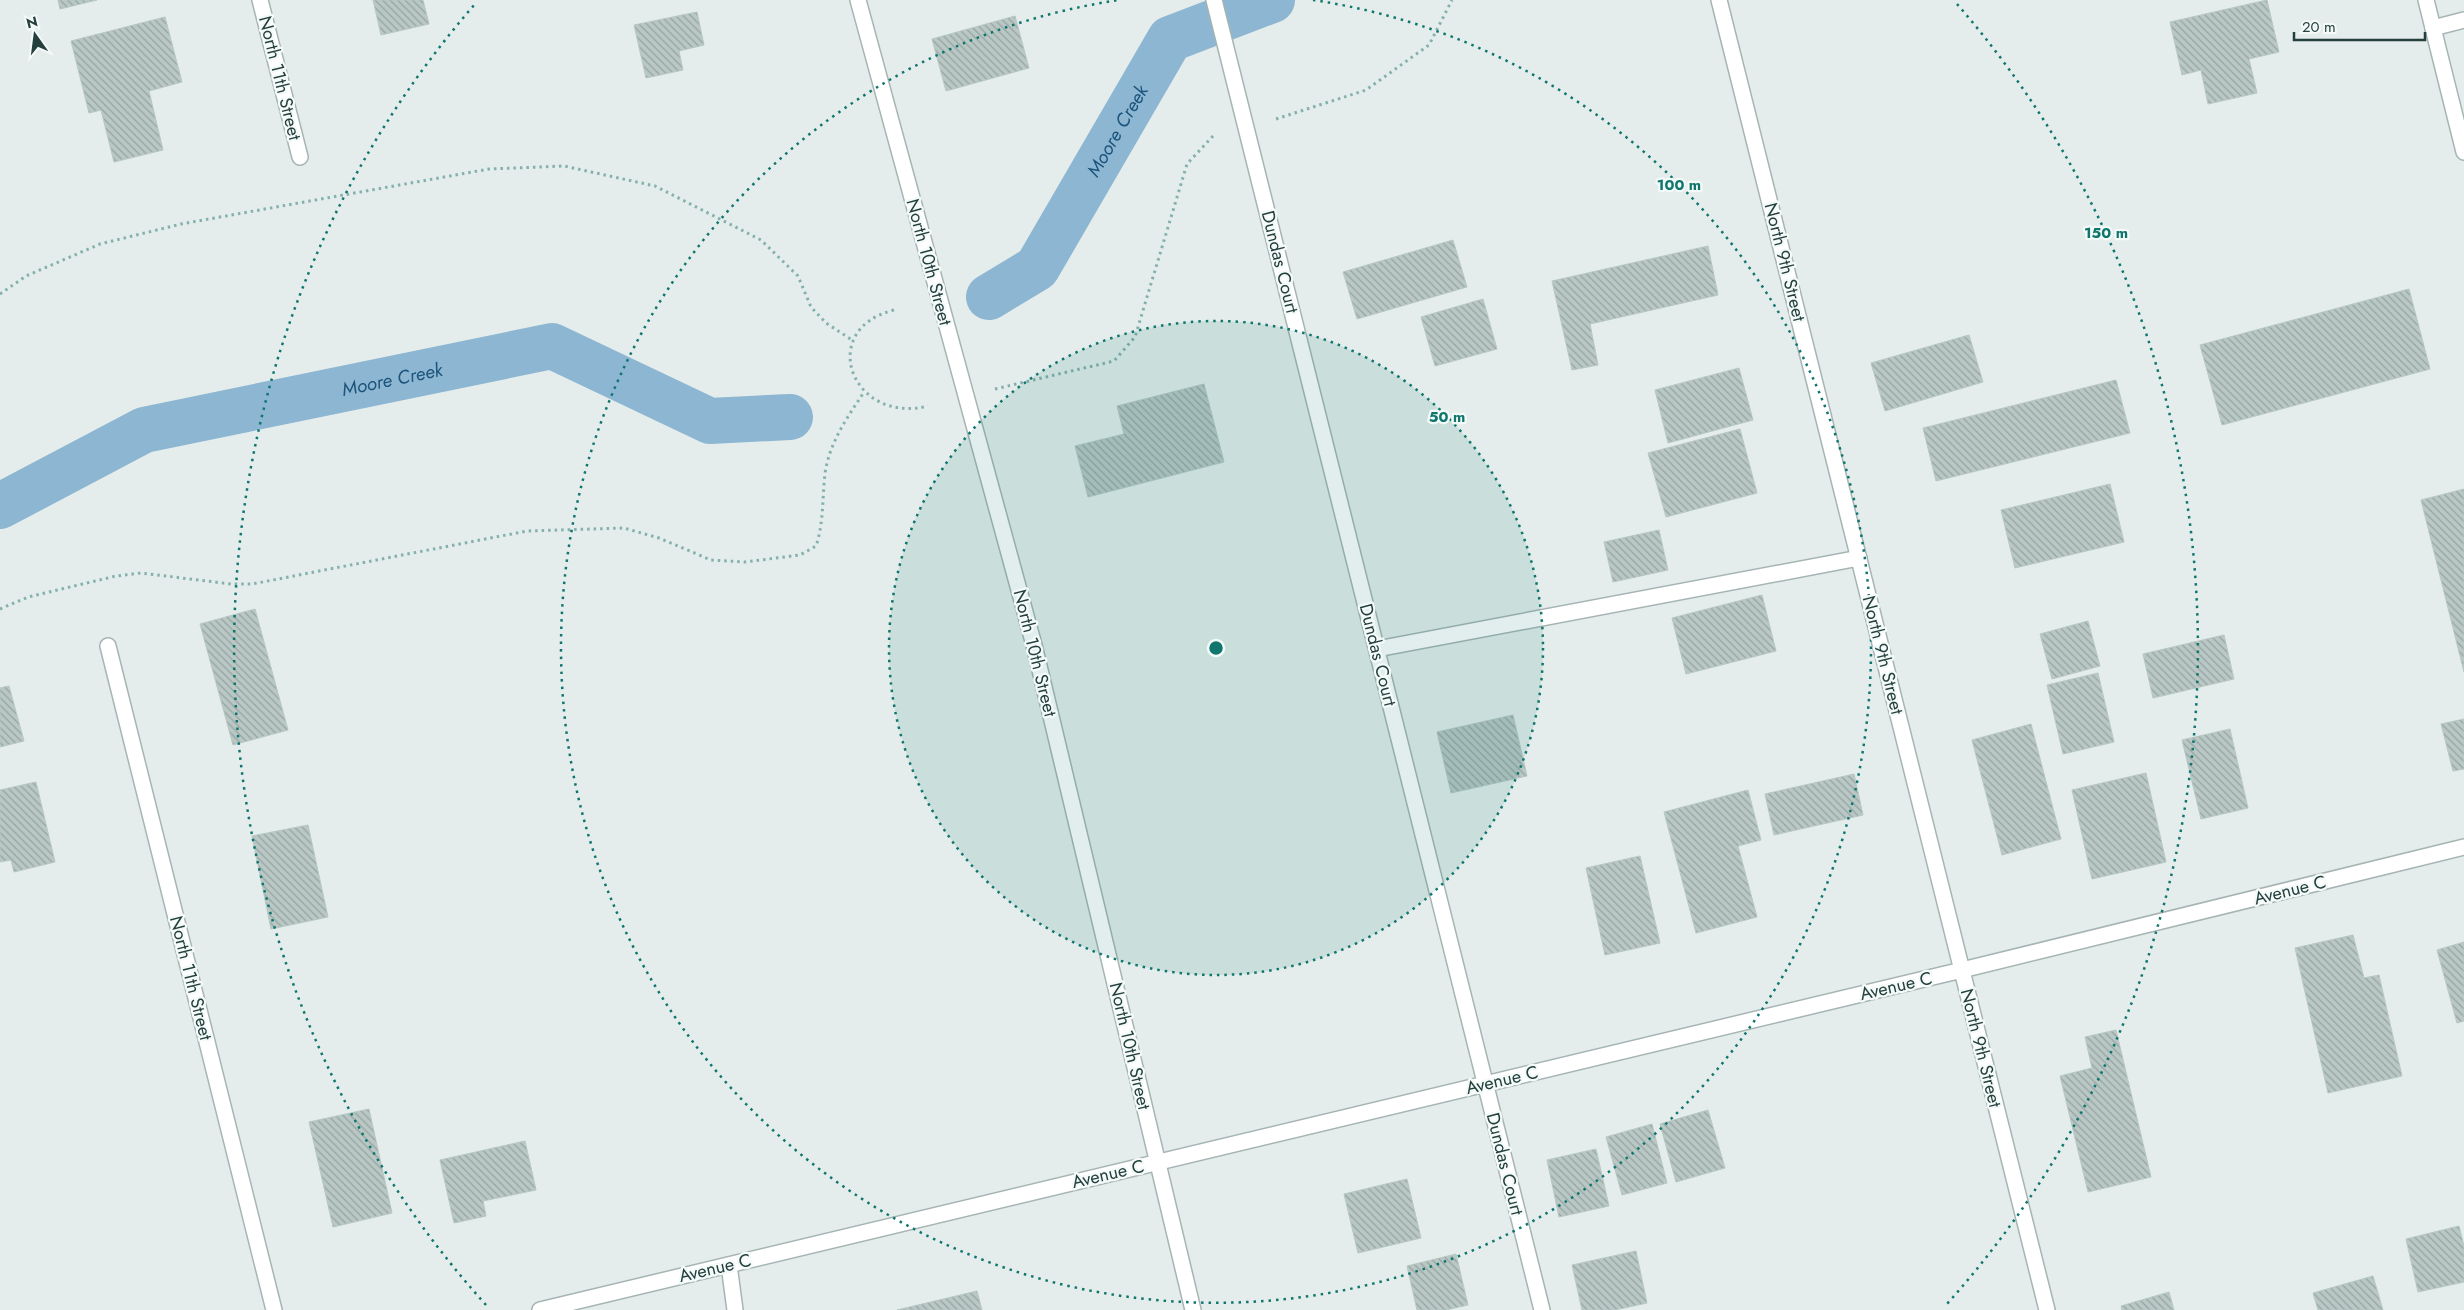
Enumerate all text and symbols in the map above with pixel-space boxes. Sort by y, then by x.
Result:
north arrow [10,10,60,60]
scale bar [2294,10,2425,42]
text: N [24,11,40,33]
street label: North 11th Street [252,13,308,144]
text: 20 m [2302,16,2336,38]
water label: Moore Creek [1080,79,1155,182]
text: 100 m [1657,174,1701,196]
street label: North 10th Street [900,196,959,329]
street label: North 9th Street [1758,200,1812,325]
street label: Dundas Court [1255,208,1305,317]
text: 150 m [2084,222,2128,244]
water label: Moore Creek [339,356,446,403]
text: 50 m [1429,406,1465,428]
street label: North 10th Street [1007,587,1064,720]
street label: North 9th Street [1856,593,1910,718]
street label: Dundas Court [1353,601,1403,710]
centre of rings [1207,639,1225,657]
street label: Avenue C [2251,868,2329,912]
street label: North 11th Street [163,913,219,1044]
street label: Avenue C [1857,965,1935,1007]
street label: North 10th Street [1103,980,1157,1113]
street label: North 9th Street [1954,986,2008,1111]
street label: Avenue C [1463,1059,1541,1101]
street label: Dundas Court [1480,1110,1530,1219]
street label: Avenue C [1069,1153,1147,1195]
street label: Avenue C [676,1247,754,1289]

